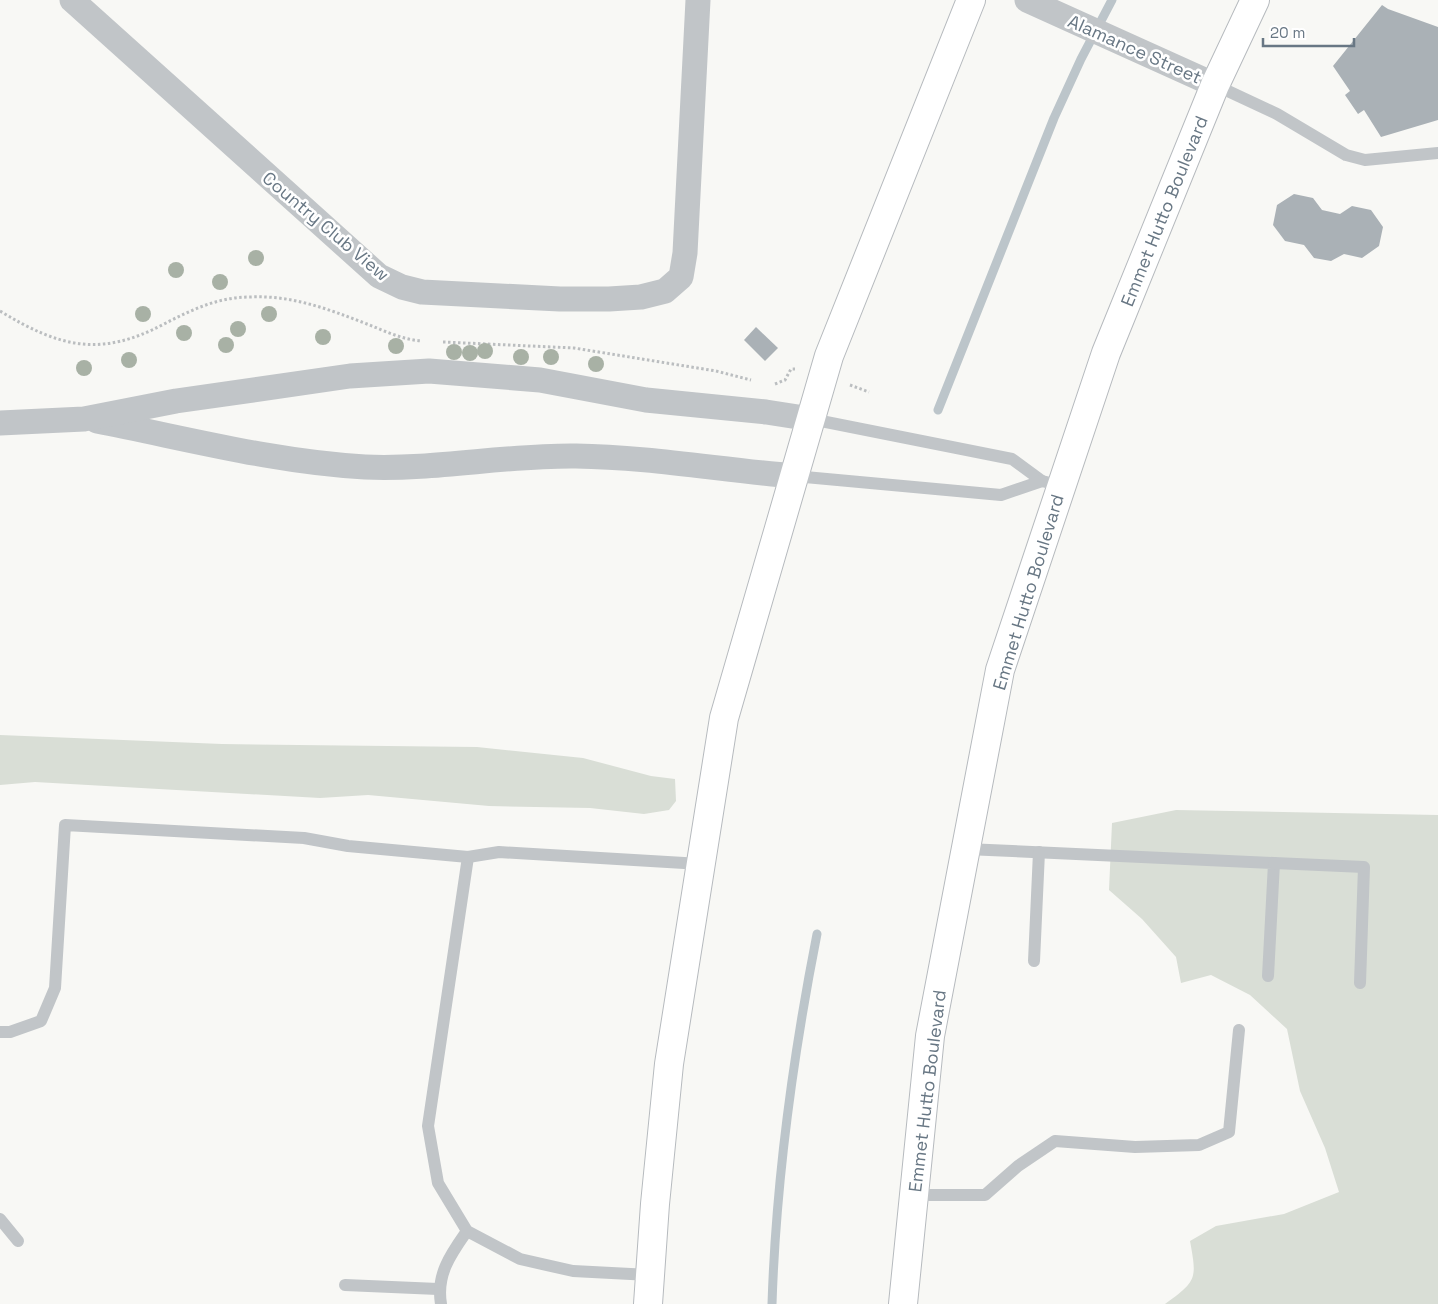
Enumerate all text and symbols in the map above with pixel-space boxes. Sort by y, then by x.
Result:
street label: Alamance Street [1065,9,1205,89]
scale bar [1263,15,1354,47]
text: 20 m [1270,23,1305,42]
street label: Emmet Hutto Boulevard [1115,112,1213,310]
street label: Country Club View [258,166,394,286]
street label: Emmet Hutto Boulevard [987,491,1069,693]
street label: Emmet Hutto Boulevard [903,989,951,1193]

